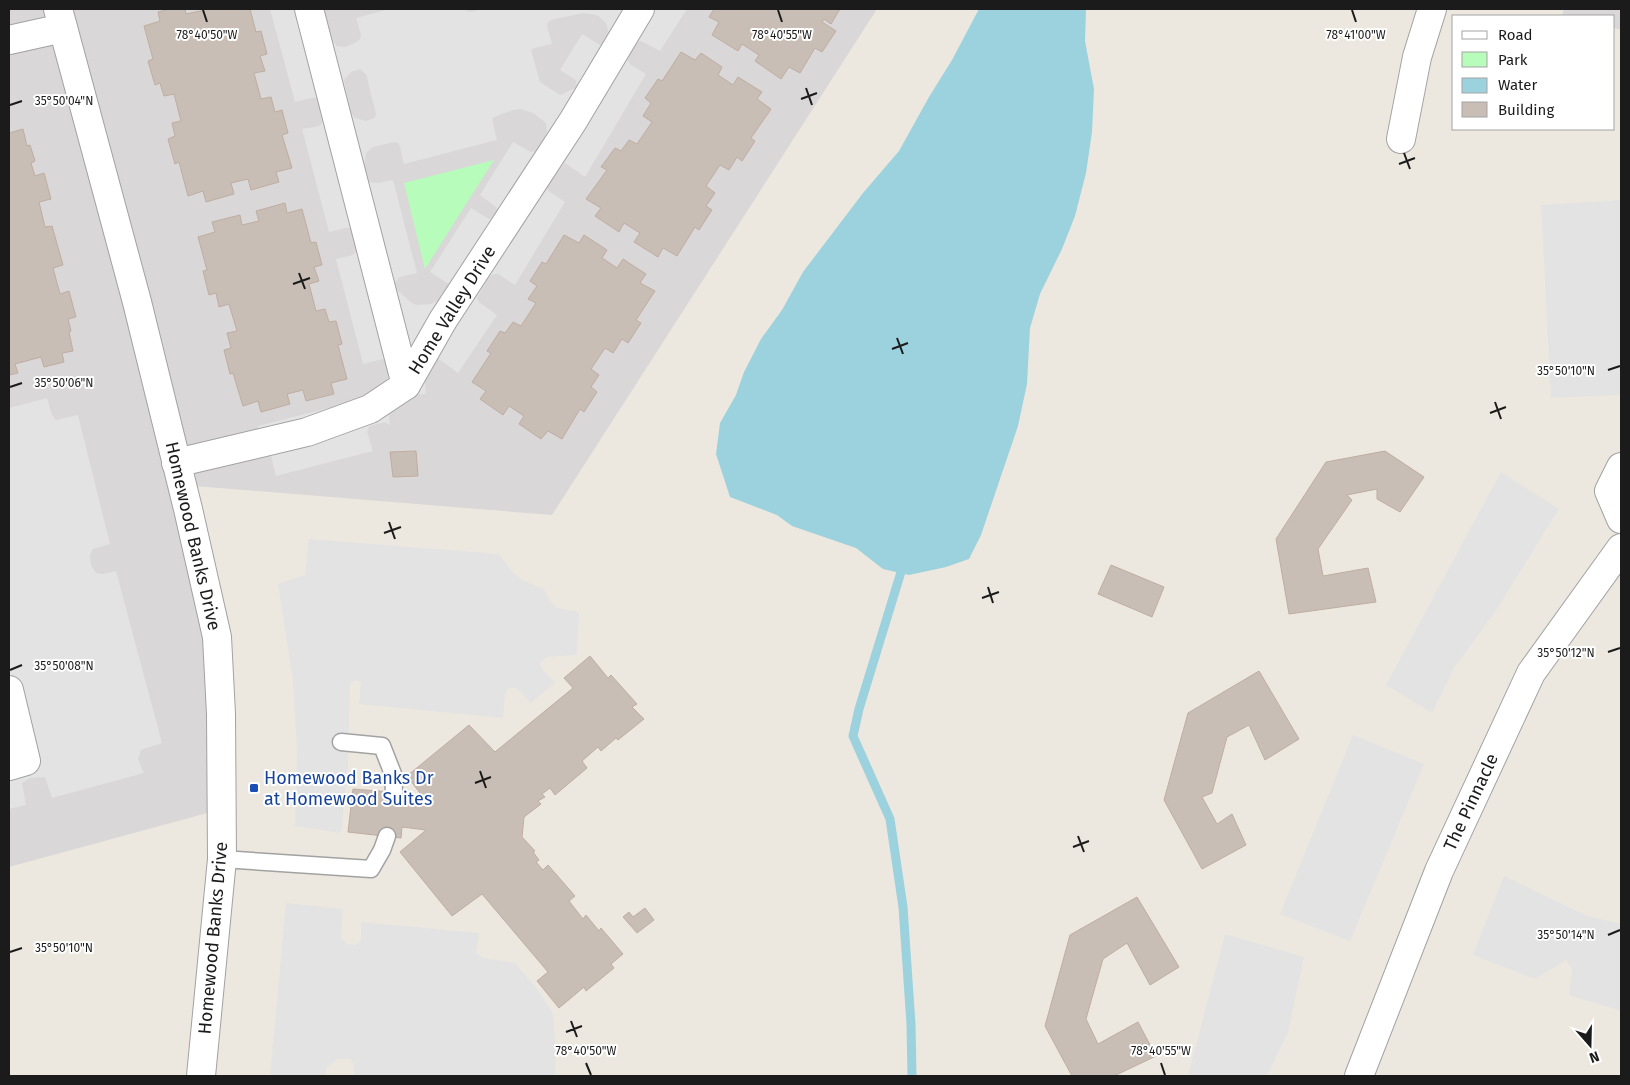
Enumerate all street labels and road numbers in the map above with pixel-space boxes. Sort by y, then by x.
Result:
street label: Home Valley Drive [404,242,500,378]
street label: Homewood Banks Drive [161,439,225,633]
street label: The Pinnacle [1439,750,1503,854]
street label: Homewood Banks Drive [194,841,232,1035]

